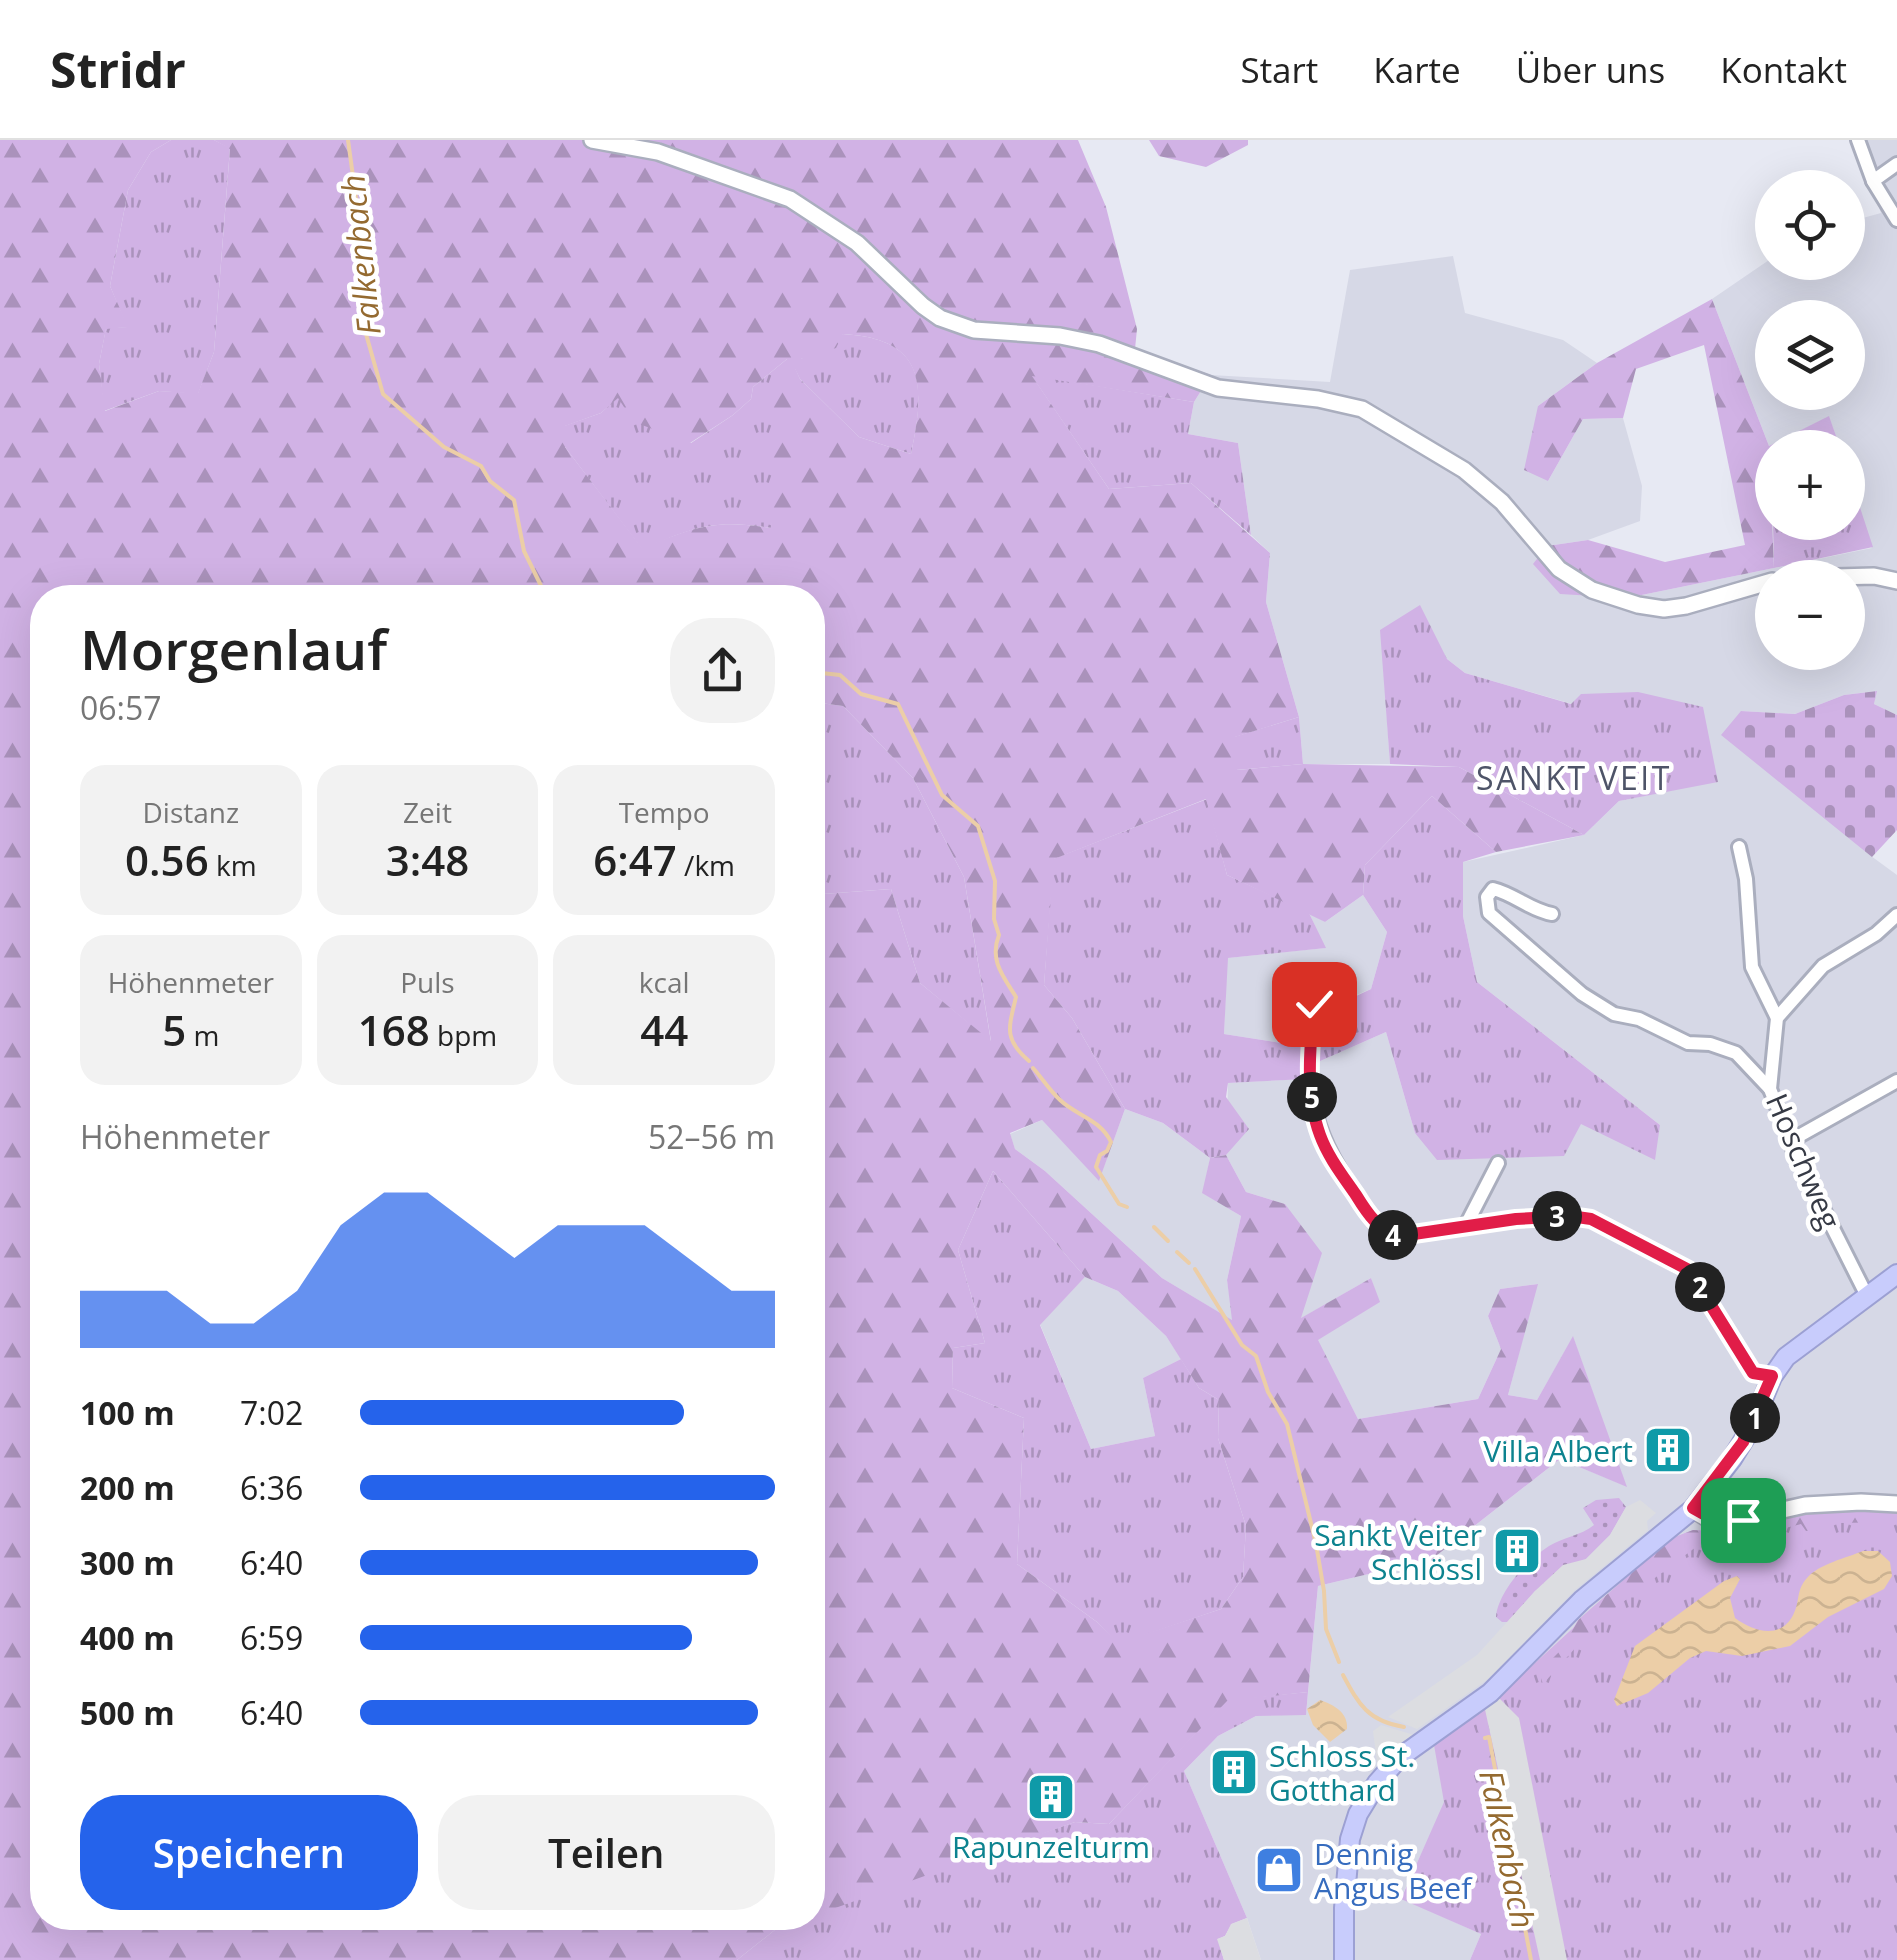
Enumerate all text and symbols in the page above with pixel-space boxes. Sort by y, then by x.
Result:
text: Stridr [50,37,186,102]
text: Start [1240,46,1318,93]
text: Karte [1373,46,1461,93]
text: Über uns [1516,46,1665,93]
text: Kontakt [1720,46,1847,93]
map controls [1755,170,1865,670]
button: locate [1755,170,1865,280]
water label: Falkenbach [330,173,390,337]
button: layers [1755,300,1865,410]
button: + [1755,430,1865,540]
button: − [1755,560,1865,670]
text: Morgenlauf [80,611,387,686]
button: share [670,618,775,723]
text: 06:57 [80,686,162,729]
district label: SANKT VEIT [1476,756,1672,799]
text: Distanz [143,793,239,831]
text: Zeit [403,793,452,831]
text: Tempo [619,793,710,831]
text: 0.56 [125,831,209,888]
text: 3:48 [386,831,469,888]
text: 6:47 [593,831,677,888]
text: km [209,846,257,884]
text: /km [677,846,735,884]
pin [1272,962,1357,1047]
text: Höhenmeter [108,963,274,1001]
text: Puls [400,963,455,1001]
text: kcal [639,963,690,1001]
icon: check [1287,977,1342,1032]
text: 5 [162,1001,186,1058]
text: 168 [358,1001,430,1058]
text: 44 [640,1001,688,1058]
text: m [186,1016,219,1054]
text: bpm [430,1016,497,1054]
pin: 5 [1287,1072,1337,1122]
text: 5 [1304,1078,1320,1116]
street label: Hoschweg [1757,1087,1851,1235]
text: Höhenmeter [80,1115,270,1158]
text: 52–56 m [648,1115,775,1158]
pin: 3 [1532,1191,1582,1241]
text: 3 [1549,1197,1565,1235]
pin: 4 [1368,1210,1418,1260]
text: 4 [1385,1216,1401,1254]
pin: 2 [1675,1262,1725,1312]
text: 2 [1692,1268,1708,1306]
text: 100 m [80,1391,175,1434]
text: 7:02 [240,1391,303,1434]
pin: 1 [1730,1393,1780,1443]
text: 1 [1747,1399,1763,1437]
building icon: Villa Albert [1642,1424,1694,1476]
place label: Villa Albert [1483,1430,1633,1471]
text: 200 m [80,1466,175,1509]
text: 6:36 [240,1466,303,1509]
pin [1701,1478,1786,1563]
icon: arrive [1716,1493,1771,1548]
place label: Sankt Veiter Schlössl [1314,1514,1482,1589]
building icon: Sankt Veiter Schlössl [1491,1525,1543,1577]
text: 300 m [80,1541,175,1584]
text: 6:40 [240,1541,303,1584]
text: 400 m [80,1616,175,1659]
text: 6:59 [240,1616,303,1659]
text: 500 m [80,1691,175,1734]
text: 6:40 [240,1691,303,1734]
place label: Schloss St. Gotthard [1269,1735,1415,1810]
building icon: Schloss St. Gotthard [1208,1746,1260,1798]
water label: Falkenbach [1470,1766,1546,1932]
building icon: Rapunzelturm [1025,1771,1077,1823]
button: Speichern [80,1795,418,1910]
button: Teilen [438,1795,775,1910]
place label: Rapunzelturm [952,1826,1150,1867]
place label: Dennig Angus Beef [1314,1833,1473,1908]
shop icon: Dennig Angus Beef [1253,1844,1305,1896]

